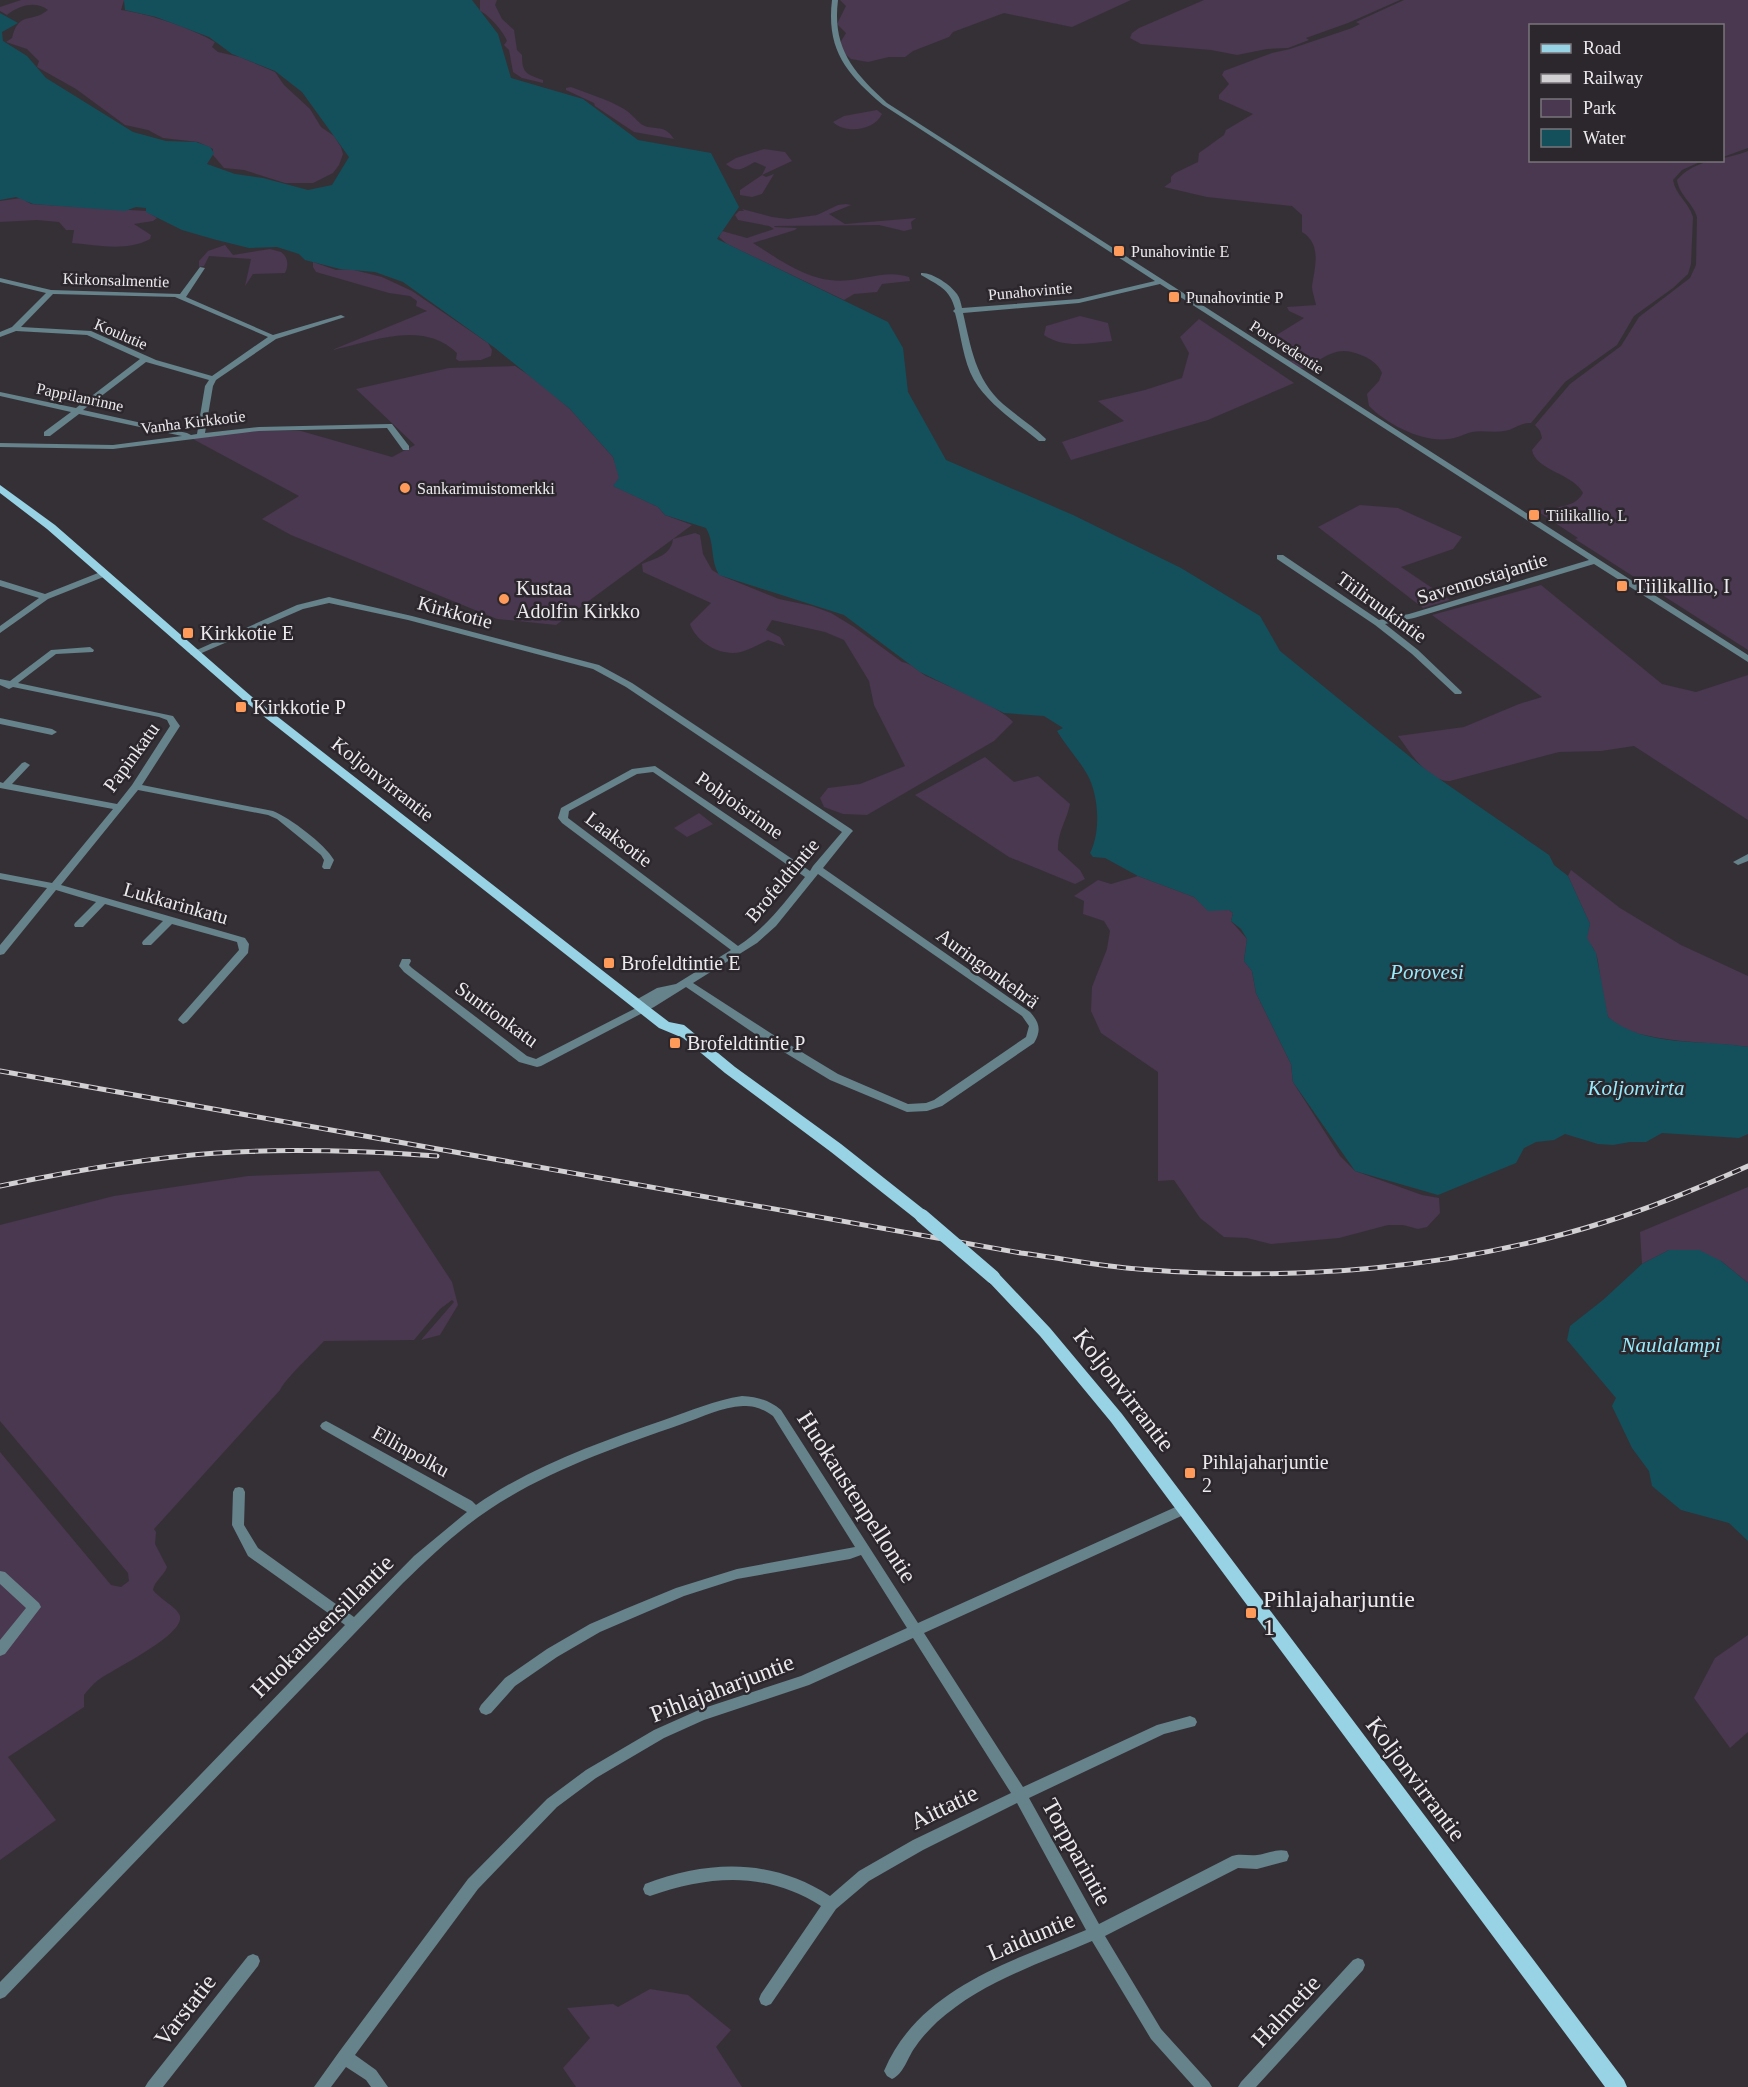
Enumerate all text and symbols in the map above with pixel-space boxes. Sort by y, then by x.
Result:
legend [1529,24,1724,162]
text: Road [1583,38,1621,58]
text: Railway [1583,68,1643,88]
text: Park [1583,98,1616,118]
text: Water [1583,128,1626,148]
place label: Punahovintie E [1131,243,1229,260]
marker: Punahovintie E [1112,244,1126,258]
street label: Kirkonsalmentie [62,270,170,290]
street label: Punahovintie [987,279,1073,303]
place label: Punahovintie P [1186,289,1283,306]
marker: Punahovintie P [1167,290,1181,304]
street label: Koulutie [92,315,150,353]
street label: Porovedentie [1247,317,1327,377]
street label: Pappilanrinne [35,379,125,416]
street label: Vanha Kirkkotie [140,407,246,437]
place label: Sankarimuistomerkki [417,480,555,497]
marker: Sankarimuistomerkki [398,481,412,495]
place label: Tiilikallio, L [1546,507,1627,524]
marker: Tiilikallio, L [1527,508,1541,522]
street label: Savennostajantie [1414,548,1550,609]
street label: Tiiliruukintie [1333,567,1431,647]
place label: Tiilikallio, I [1634,575,1730,597]
place label: Kustaa Adolfin Kirkko [516,577,640,622]
marker: Tiilikallio, I [1615,579,1629,593]
street label: Kirkkotie [415,591,495,633]
marker: Kustaa Adolfin Kirkko [497,592,511,606]
place label: Kirkkotie E [200,622,294,644]
marker: Kirkkotie E [181,626,195,640]
place label: Kirkkotie P [253,696,346,718]
marker: Kirkkotie P [234,700,248,714]
street label: Papinkatu [99,718,164,796]
street label: Koljonvirrantie [327,732,438,826]
street label: Pohjoisrinne [692,767,788,844]
street label: Laaksotie [581,807,657,871]
street label: Brofeldtintie [741,834,823,926]
street label: Lukkarinkatu [121,878,231,928]
street label: Auringonkehrä [932,924,1044,1013]
place label: Brofeldtintie E [621,952,740,974]
marker: Brofeldtintie E [602,956,616,970]
water label: Porovesi [1389,960,1464,984]
street label: Suntionkatu [451,977,543,1051]
place label: Brofeldtintie P [687,1032,805,1054]
marker: Brofeldtintie P [668,1036,682,1050]
water label: Koljonvirta [1587,1076,1684,1100]
street label: Koljonvirrantie [1068,1324,1180,1456]
water label: Naulalampi [1620,1333,1721,1357]
street label: Huokaustenpellontie [792,1407,922,1587]
street label: Ellinpolku [368,1421,453,1482]
place label: Pihlajaharjuntie 2 [1202,1451,1329,1496]
marker: Pihlajaharjuntie 2 [1183,1466,1197,1480]
street label: Huokaustensillantie [245,1549,399,1703]
place label: Pihlajaharjuntie 1 [1263,1586,1415,1640]
marker: Pihlajaharjuntie 1 [1244,1606,1258,1620]
street label: Pihlajaharjuntie [646,1649,798,1727]
street label: Koljonvirrantie [1361,1712,1471,1846]
street label: Aittatie [906,1780,982,1834]
street label: Torpparintie [1037,1794,1117,1910]
street label: Laiduntie [984,1906,1078,1966]
street label: Varstatie [149,1969,221,2051]
street label: Halmetie [1246,1970,1326,2052]

